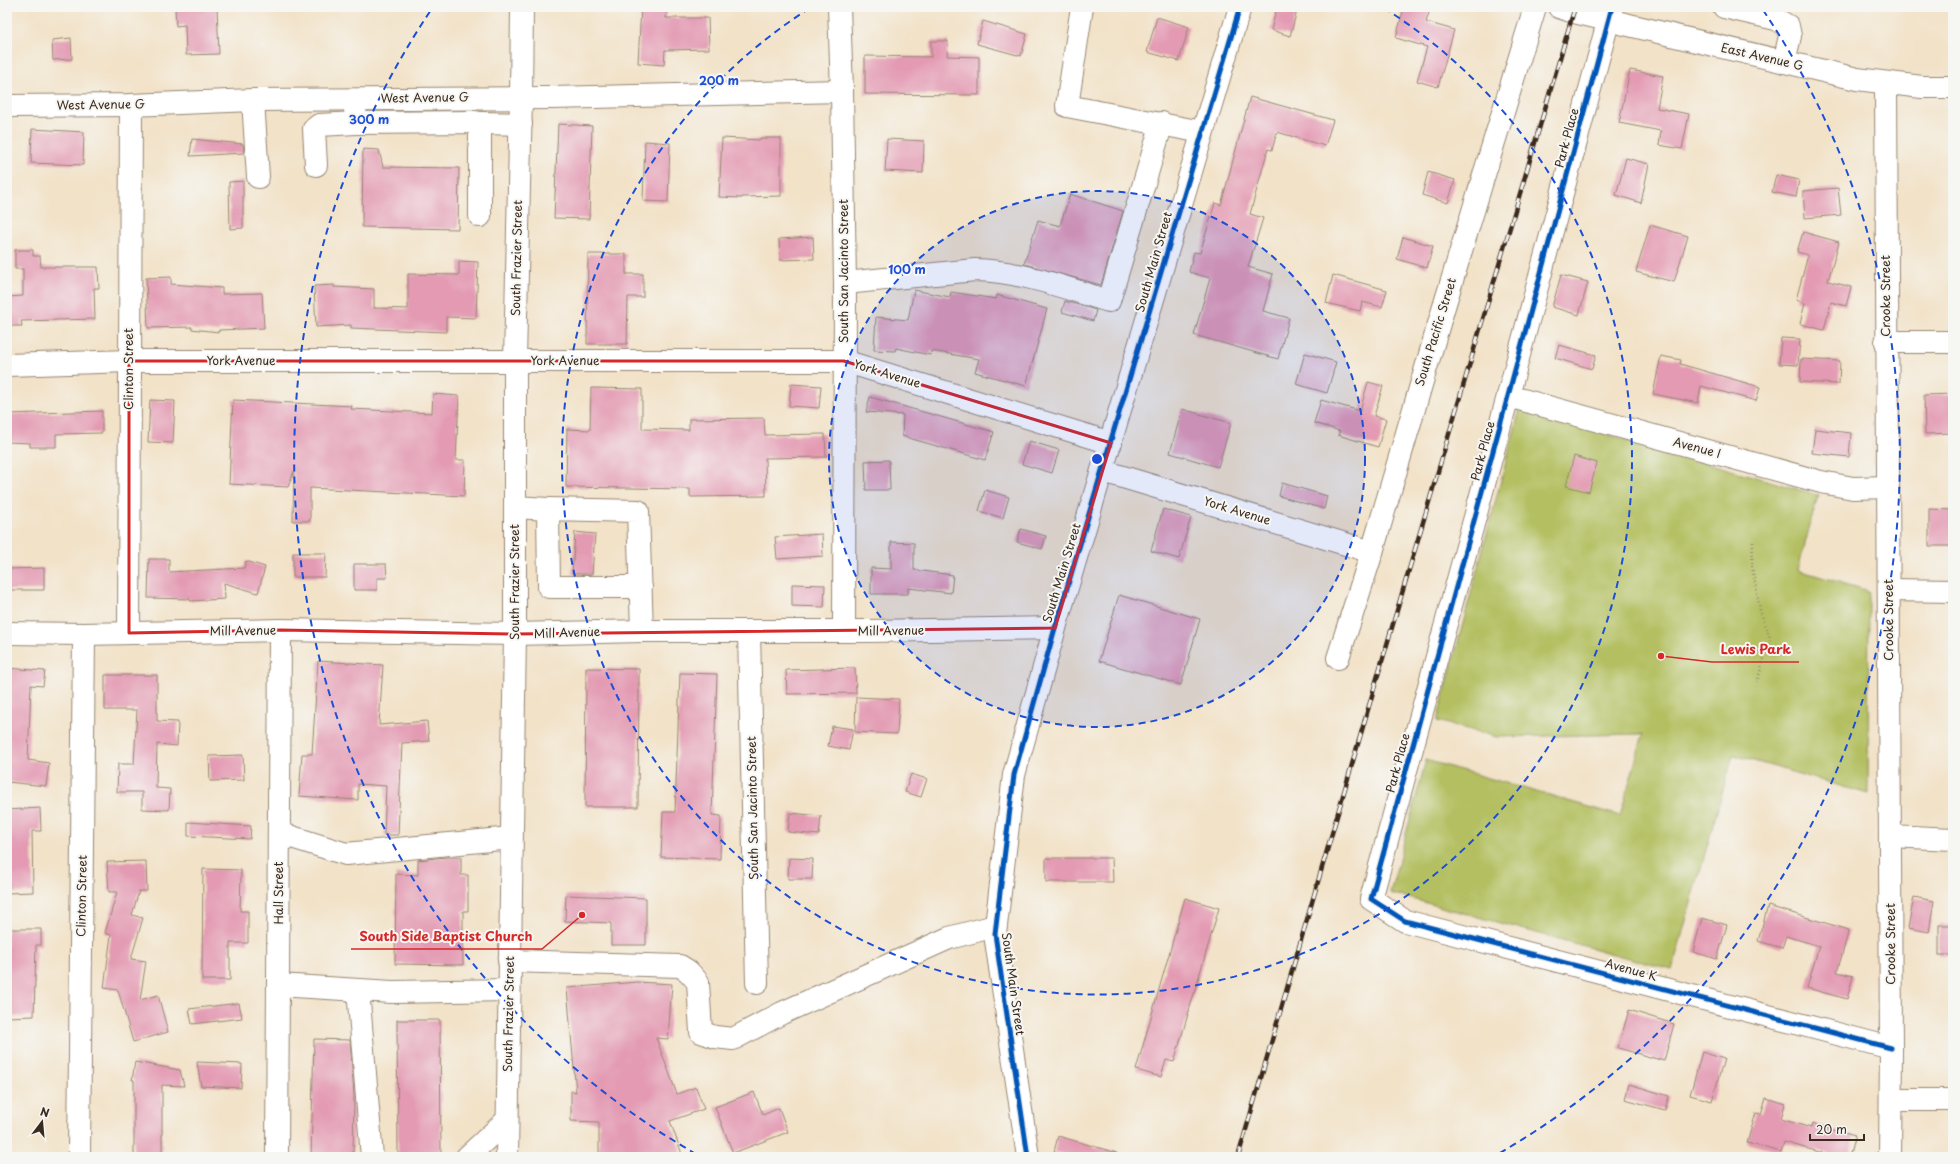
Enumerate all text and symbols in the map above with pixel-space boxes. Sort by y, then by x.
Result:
street label: East Avenue G [1719,38,1805,74]
text: 200 m [699,71,739,89]
street label: West Avenue G [380,87,470,107]
street label: West Avenue G [56,94,146,114]
street label: Park Place [1549,106,1583,170]
text: 300 m [349,110,389,128]
street label: South San Jacinto Street [834,199,852,343]
street label: South Frazier Street [506,200,526,316]
street label: South Main Street [1130,209,1176,314]
street label: Crooke Street [1876,255,1894,337]
text: 100 m [888,260,926,278]
street label: South Pacific Street [1410,275,1460,388]
street label: Clinton Street [119,328,137,410]
street label: York Avenue [206,351,276,369]
street label: York Avenue [530,351,600,369]
street label: York Avenue [852,354,923,392]
street label: Park Place [1465,419,1499,483]
street label: Avenue I [1671,432,1723,462]
centre of rings [1090,452,1104,466]
street label: York Avenue [1202,491,1273,529]
street label: South Main Street [1037,520,1085,625]
street label: South Frazier Street [505,524,523,640]
street label: Crooke Street [1879,579,1897,661]
street label: Mill Avenue [210,620,277,640]
street label: Mill Avenue [858,620,925,640]
street label: Mill Avenue [533,622,601,642]
callout: Lewis Park [1712,637,1799,662]
text: Lewis Park [1721,639,1792,658]
street label: Park Place [1380,731,1414,795]
street label: South San Jacinto Street [742,736,762,880]
street label: Clinton Street [71,855,91,937]
street label: Hall Street [269,861,287,925]
street label: Crooke Street [1881,903,1899,985]
callout: South Side Baptist Church [351,924,542,949]
text: South Side Baptist Church [360,926,532,945]
street label: South Main Street [998,931,1030,1037]
street label: Avenue K [1603,953,1659,985]
street label: South Frazier Street [498,956,518,1072]
north arrow [22,1102,62,1142]
text: N [38,1103,52,1121]
scale bar [1810,1116,1864,1142]
text: 20 m [1816,1120,1847,1138]

